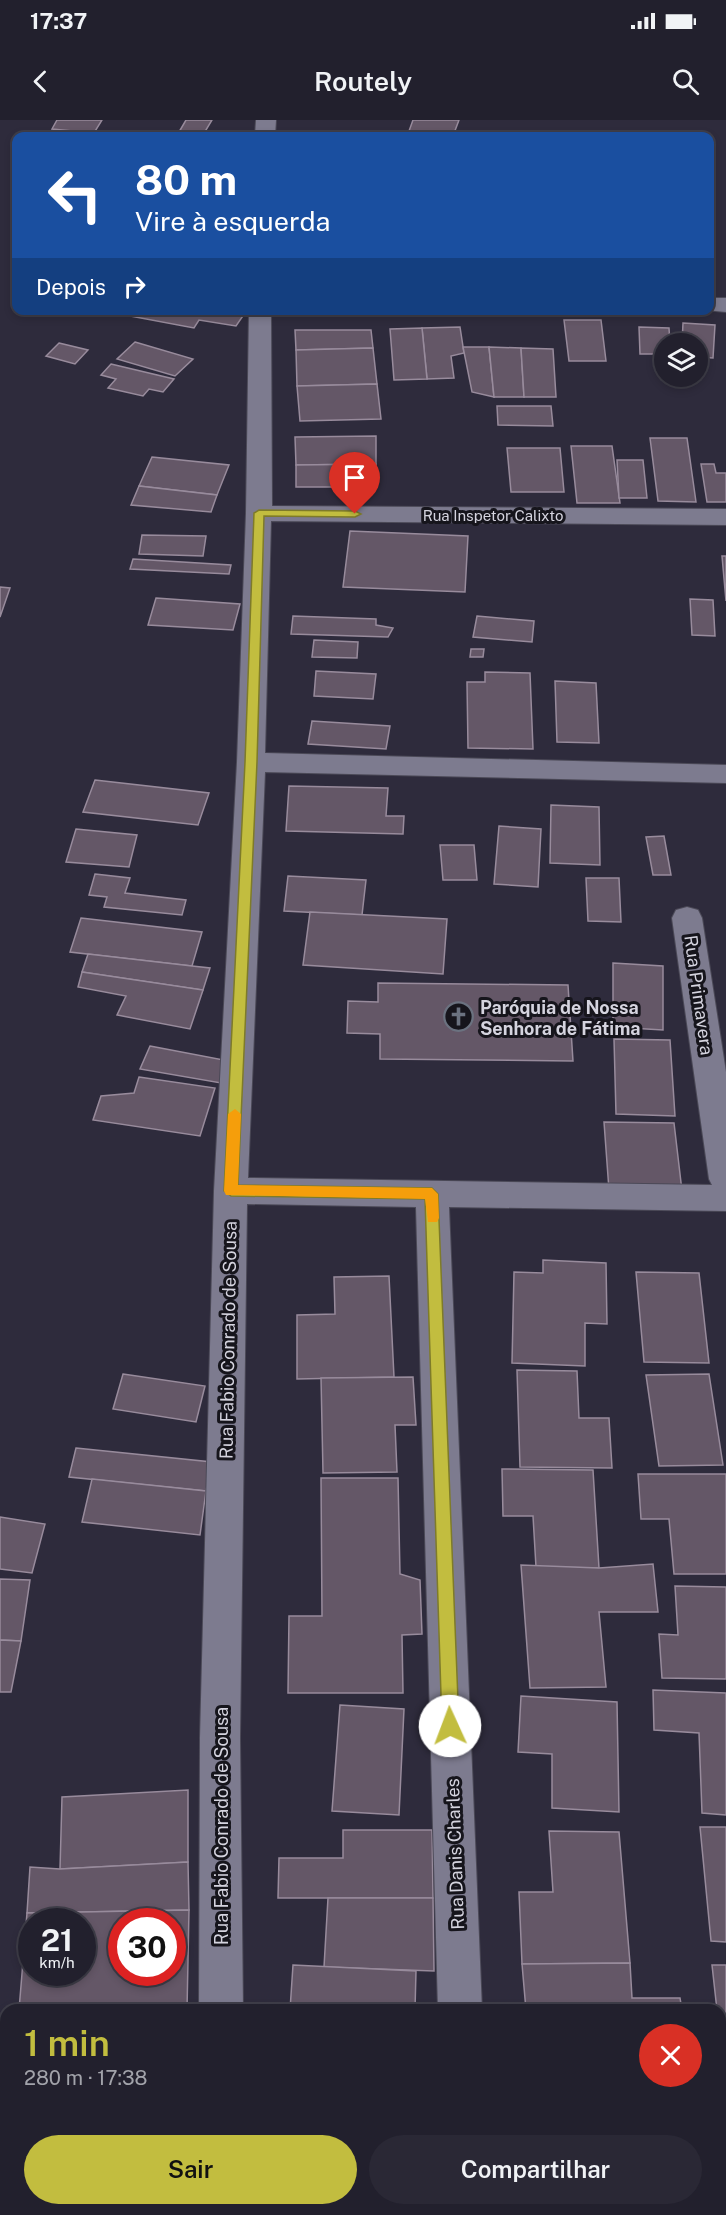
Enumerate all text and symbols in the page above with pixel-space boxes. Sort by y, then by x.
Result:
text: 17:37 [30,8,87,34]
icon: back [24,65,57,98]
text: Routely [314,65,412,97]
icon: search [669,65,702,98]
text: 80 m [135,155,237,204]
icon: left [36,156,114,234]
text: Vire à esquerda [135,205,330,237]
icon: right [118,270,151,303]
text: Depois [36,274,106,300]
map controls [654,333,708,387]
button: layers [654,333,708,387]
pin [329,452,380,514]
icon: arrive [338,461,371,494]
street label: Rua Inspetor Calixto [423,507,563,524]
street label: Rua Primavera [680,934,718,1056]
place label: Paróquia de Nossa Senhora de Fátima [480,997,640,1039]
church icon: Paróquia de Nossa Senhora de Fátima [443,1001,475,1033]
street label: Rua Fabio Conrado de Sousa [215,1221,241,1459]
position arrow [418,1694,482,1758]
street label: Rua Fabio Conrado de Sousa [211,1707,232,1945]
street label: Rua Danis Charles [442,1778,468,1930]
speed limit sign: 30 [108,1908,186,1986]
text: 21 [41,1922,73,1958]
text: km/h [39,1954,75,1971]
text: 1 min [24,2022,110,2064]
button: close [639,2024,702,2087]
text: 280 m · 17:38 [24,2066,147,2090]
button: Sair [24,2135,357,2204]
button: Compartilhar [369,2135,702,2204]

